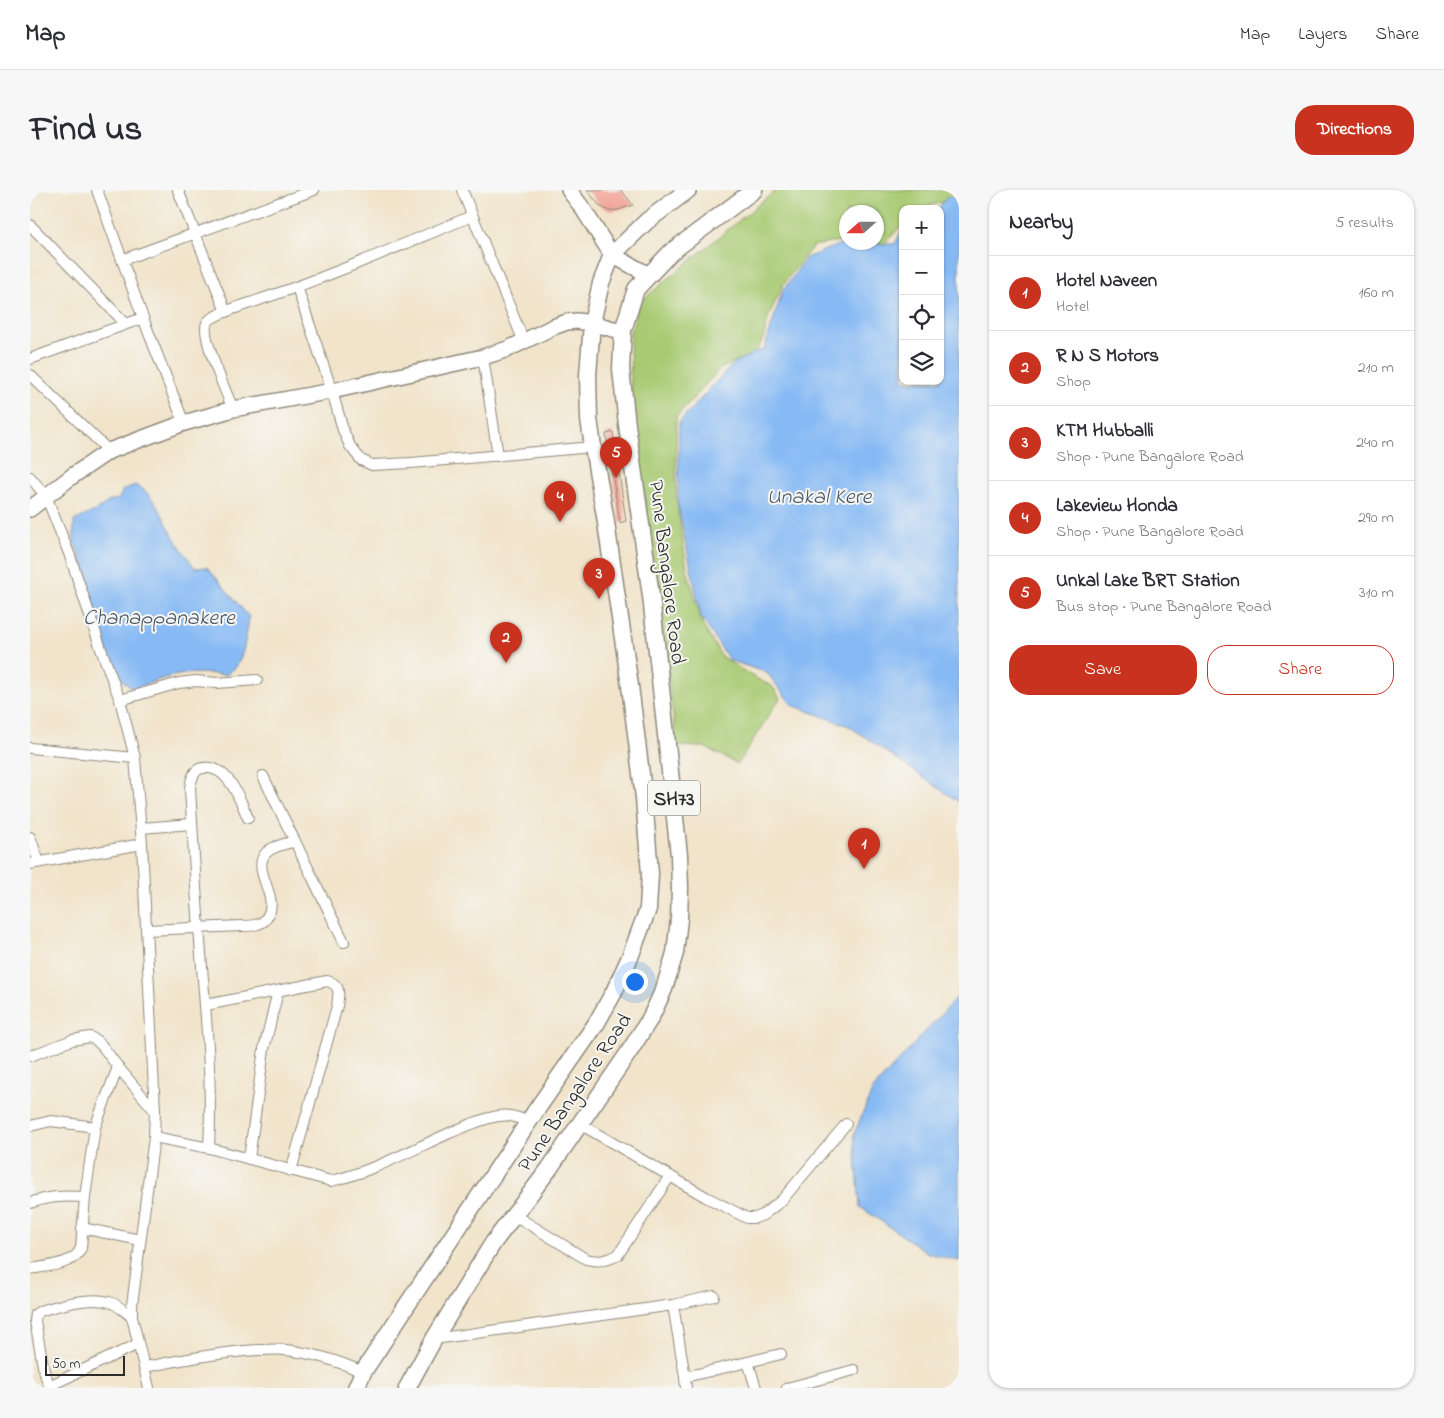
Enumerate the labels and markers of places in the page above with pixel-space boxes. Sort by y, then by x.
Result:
pin: 5 [600,437,632,478]
pin: 4 [544,481,576,522]
pin: 3 [583,558,615,599]
pin: 2 [490,622,522,663]
pin: 1 [848,828,880,869]

